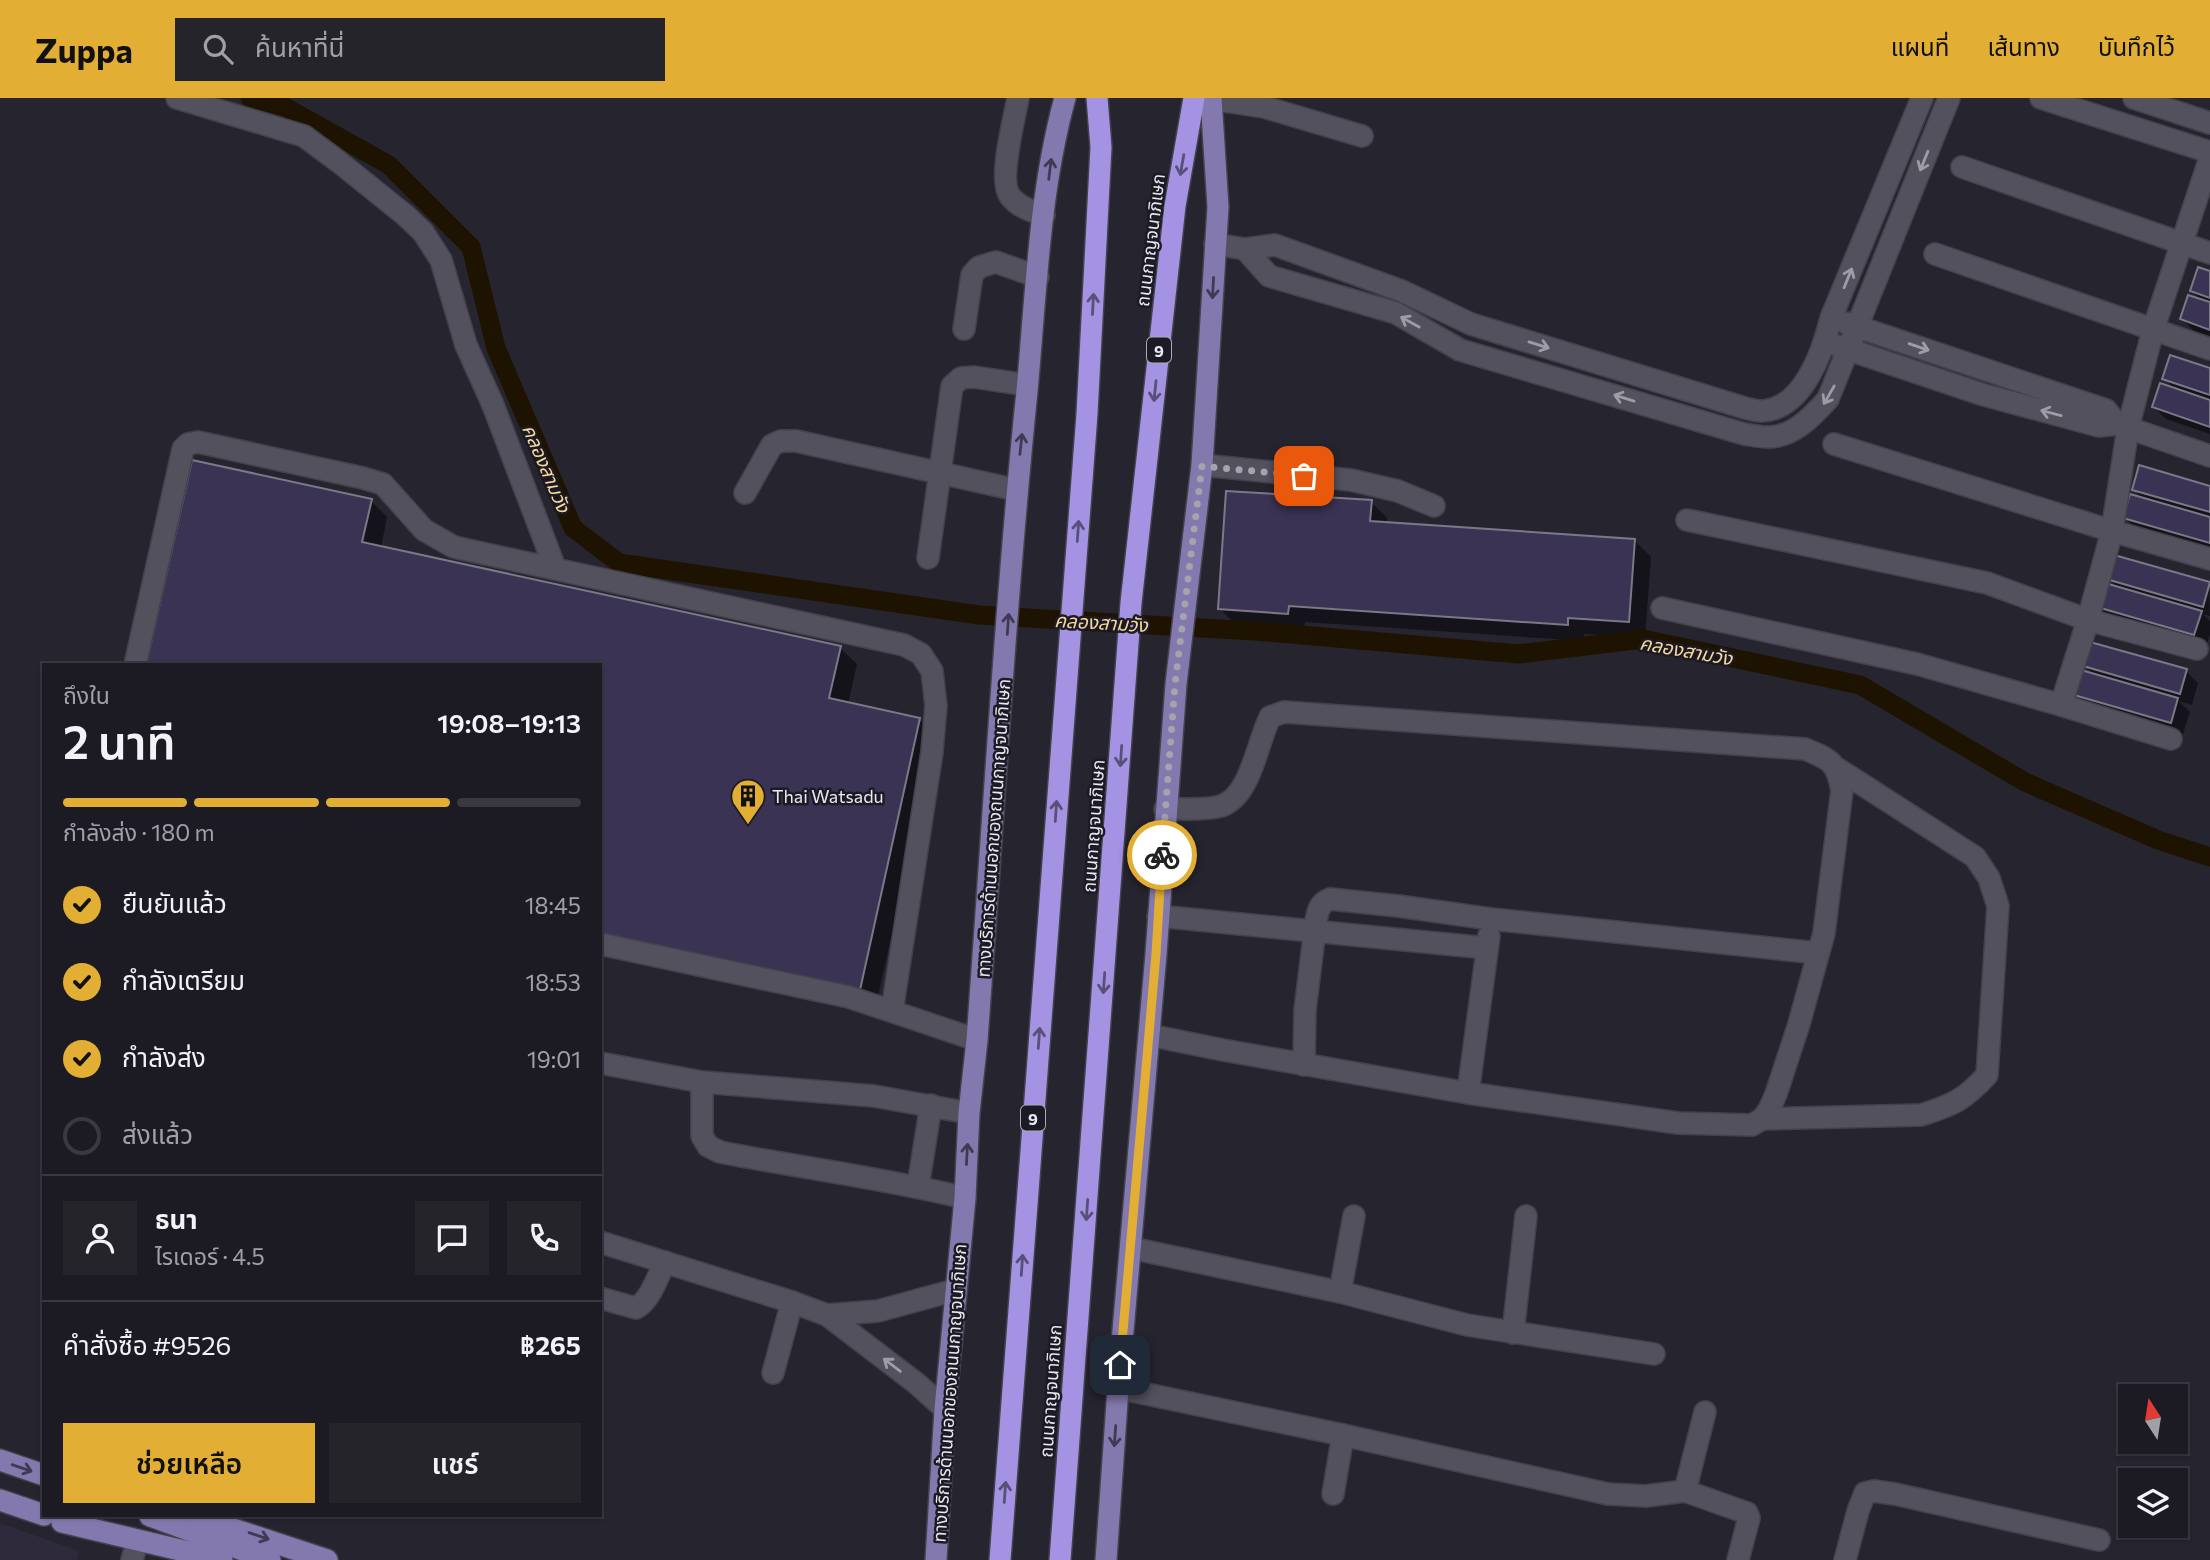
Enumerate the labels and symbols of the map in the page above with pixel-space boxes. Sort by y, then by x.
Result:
one-way arrow [1916,150,1929,172]
one-way arrow [1175,153,1188,176]
one-way arrow [1043,158,1056,181]
street label: ถนนกาญจนาภิเษก [1131,172,1169,308]
one-way arrow [1842,267,1855,289]
one-way arrow [1206,277,1219,299]
one-way arrow [1086,293,1099,316]
one-way arrow [1401,315,1421,329]
road number: 9 [1147,338,1171,362]
one-way arrow [1528,339,1550,352]
one-way arrow [1908,341,1930,354]
one-way arrow [1148,379,1161,402]
one-way arrow [1822,384,1836,404]
one-way arrow [1613,391,1635,404]
one-way arrow [2040,406,2063,419]
water label: คลองสามวัง [518,421,576,516]
one-way arrow [1015,433,1028,456]
pin [1274,446,1334,506]
one-way arrow [1072,520,1085,543]
water label: คลองสามวัง [1054,608,1149,636]
one-way arrow [1001,613,1014,636]
water label: คลองสามวัง [1638,631,1735,670]
street label: ทางบริการด้านนอกของถนนกาญจนาภิเษก [972,678,1014,978]
one-way arrow [1114,744,1127,767]
street label: ถนนกาญจนาภิเษก [1077,759,1109,893]
building icon: Thai Watsadu [729,777,767,826]
place label: Thai Watsadu [772,785,884,807]
one-way arrow [1050,801,1063,823]
courier [1127,820,1197,890]
one-way arrow [1097,971,1110,994]
one-way arrow [1033,1027,1046,1050]
road number: 9 [1021,1106,1045,1130]
one-way arrow [961,1144,974,1166]
one-way arrow [1080,1198,1093,1221]
street label: ทางบริการด้านนอกของถนนกาญจนาภิเษก [928,1243,970,1543]
one-way arrow [1016,1254,1029,1277]
street label: ถนนกาญจนาภิเษก [1034,1324,1066,1458]
pin [1090,1335,1150,1395]
one-way arrow [884,1358,902,1373]
north arrow [2118,1384,2188,1454]
one-way arrow [1108,1424,1121,1447]
one-way arrow [10,1463,32,1475]
one-way arrow [999,1481,1012,1504]
one-way arrow [247,1531,269,1543]

